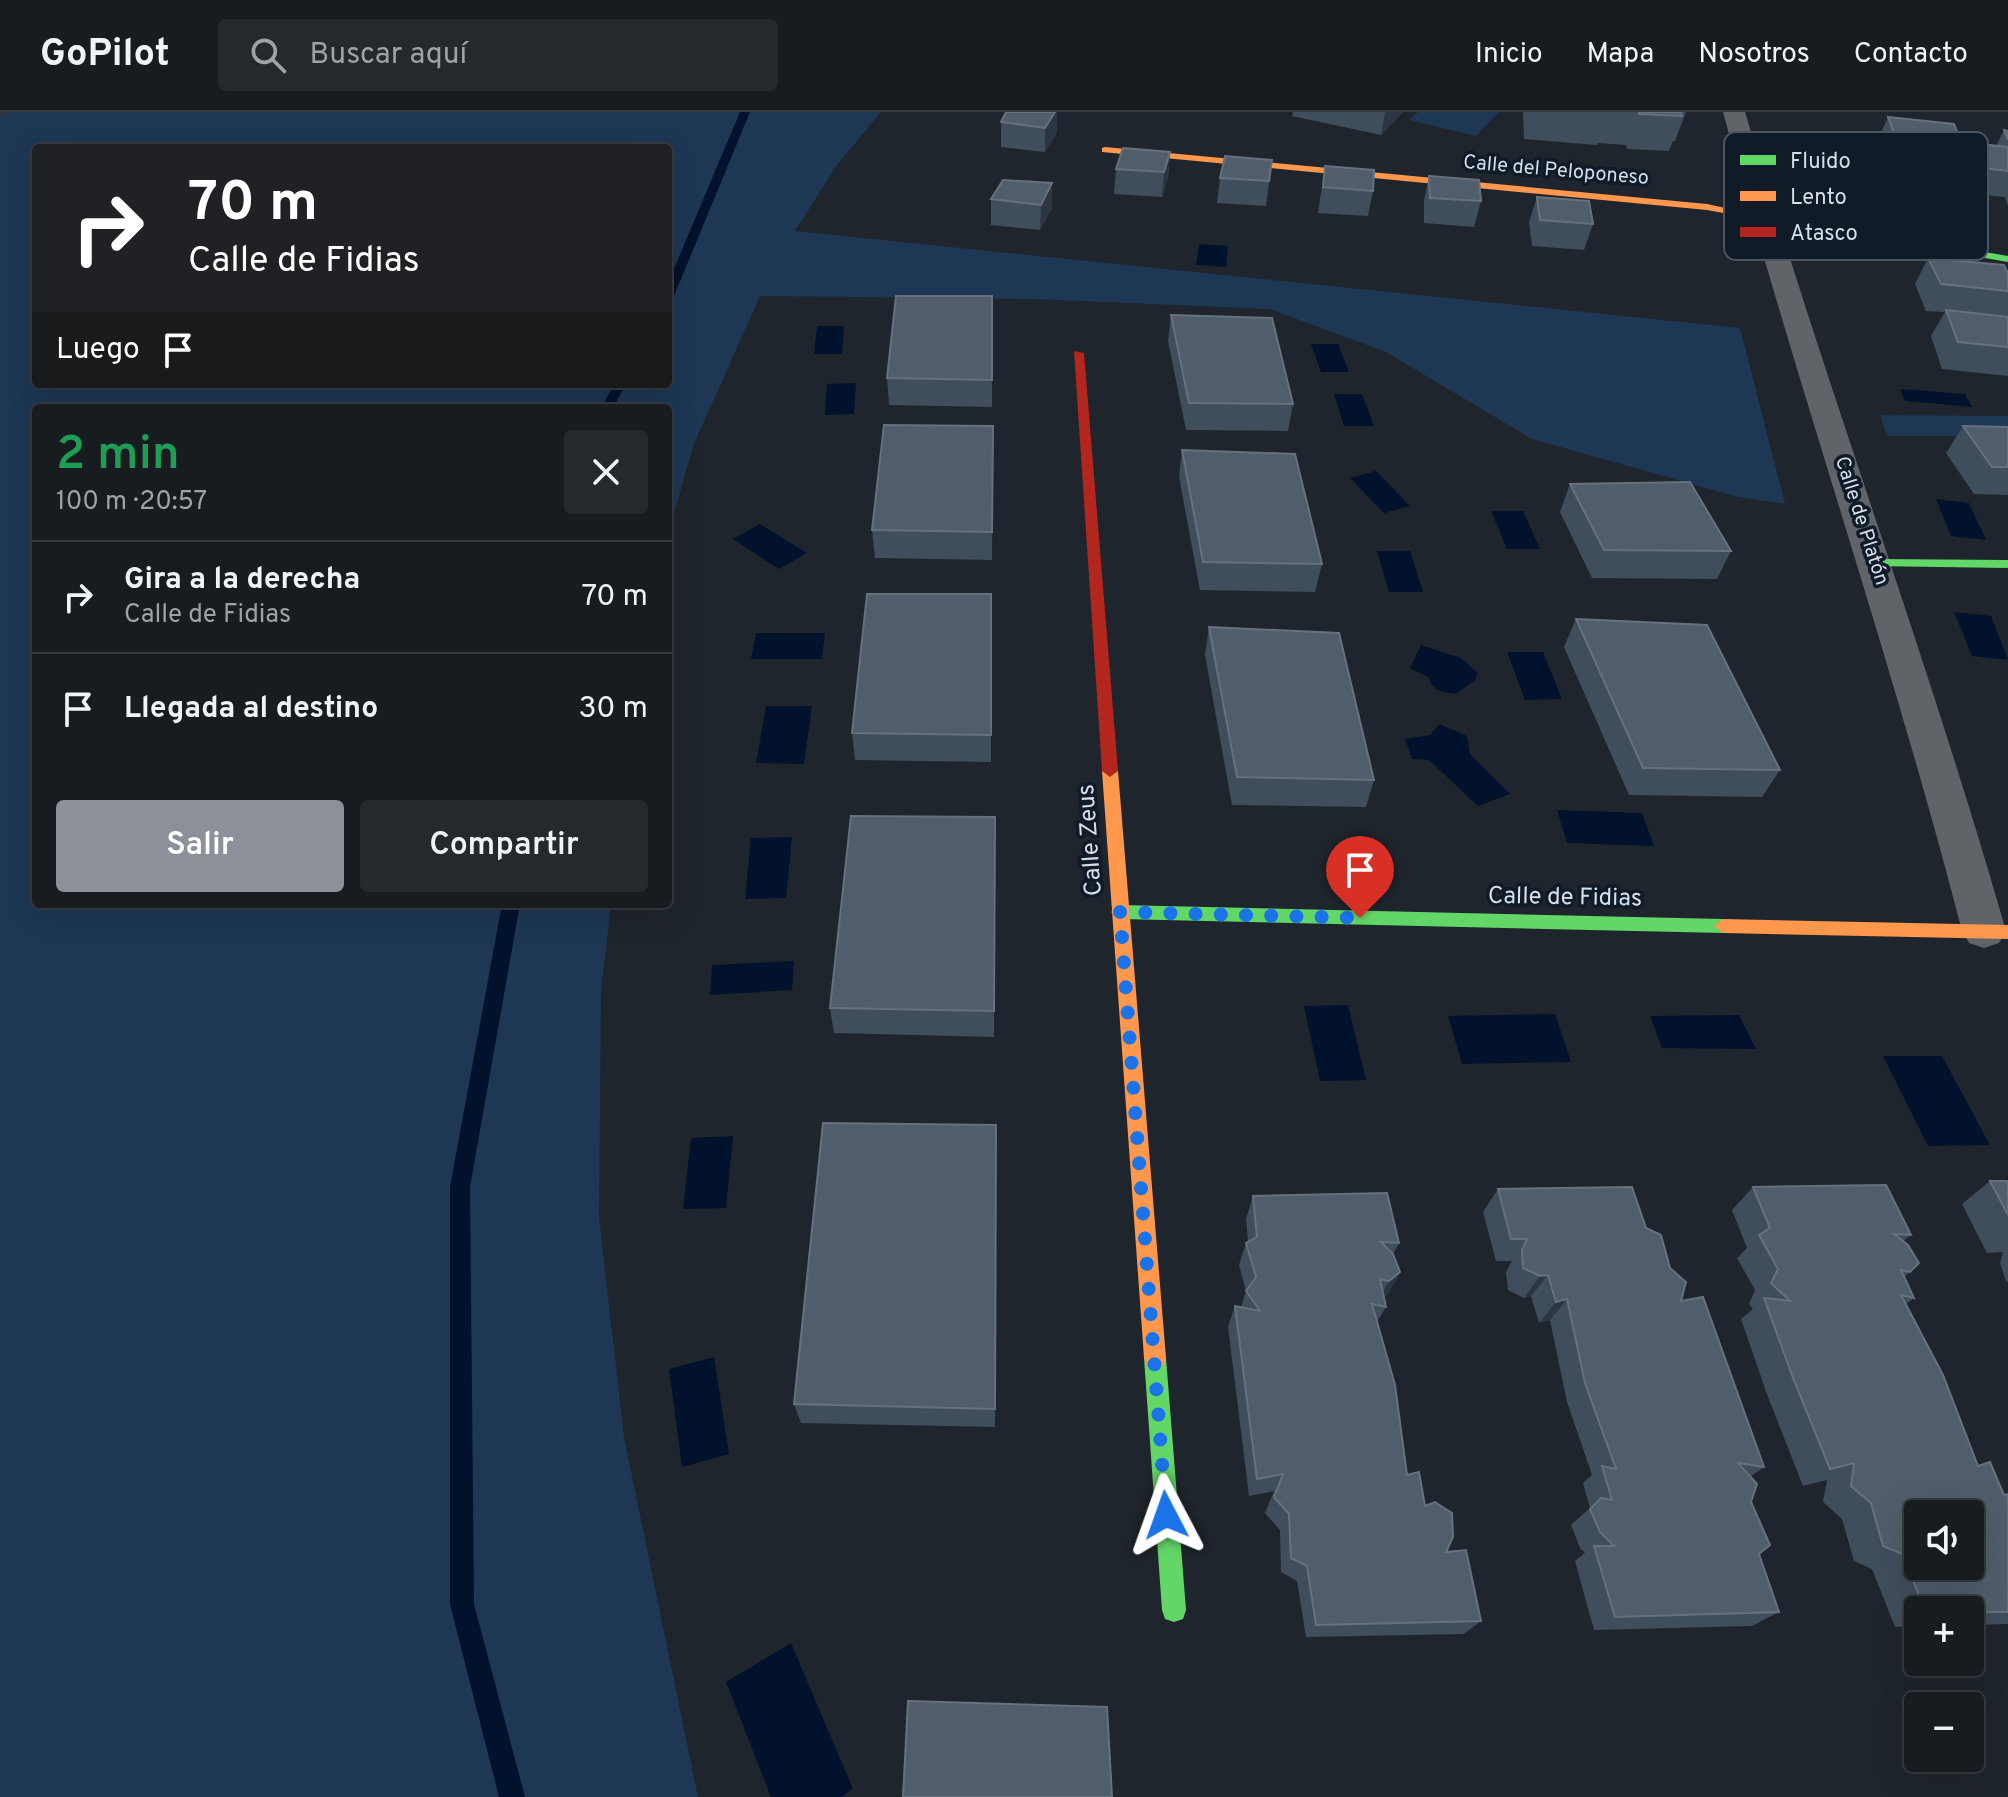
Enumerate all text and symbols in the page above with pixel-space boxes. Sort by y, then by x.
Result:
search box [218,19,778,91]
text: GoPilot [40,31,170,80]
icon: search [246,33,290,77]
text: Buscar aquí [310,37,467,74]
text: Inicio [1475,37,1543,73]
text: Mapa [1587,37,1654,73]
text: Nosotros [1698,37,1810,73]
text: Contacto [1854,37,1968,73]
legend [1724,132,1988,260]
text: Fluido [1790,149,1851,176]
street label: Calle del Peloponeso [1462,150,1650,192]
text: 70 m [188,170,318,240]
icon: right [56,176,160,280]
text: Lento [1790,185,1847,212]
text: Atasco [1790,221,1858,248]
text: Calle de Fidias [188,239,420,285]
icon: arrive [156,328,200,372]
text: Luego [56,332,140,369]
text: 2 min [56,426,180,486]
button: close [564,430,648,514]
street label: Calle de Platón [1828,453,1894,589]
text: 100 m · 20:57 [56,486,207,519]
text: Gira a la derecha [124,562,360,599]
icon: right [56,575,100,619]
text: 70 m [582,579,648,616]
text: Calle de Fidias [124,599,291,632]
icon: arrive [56,687,100,731]
text: Llegada al destino [124,691,378,728]
text: 30 m [579,691,648,728]
street label: Calle Zeus [1072,783,1110,897]
button: Salir [56,800,344,892]
button: Compartir [360,800,648,892]
pin [1326,836,1394,918]
icon: arrive [1338,848,1382,892]
street label: Calle de Fidias [1488,882,1642,914]
position arrow [1124,1473,1208,1557]
map controls [1904,1500,1984,1772]
button: sound [1904,1500,1984,1580]
button: + [1904,1596,1984,1676]
button: − [1904,1692,1984,1772]

